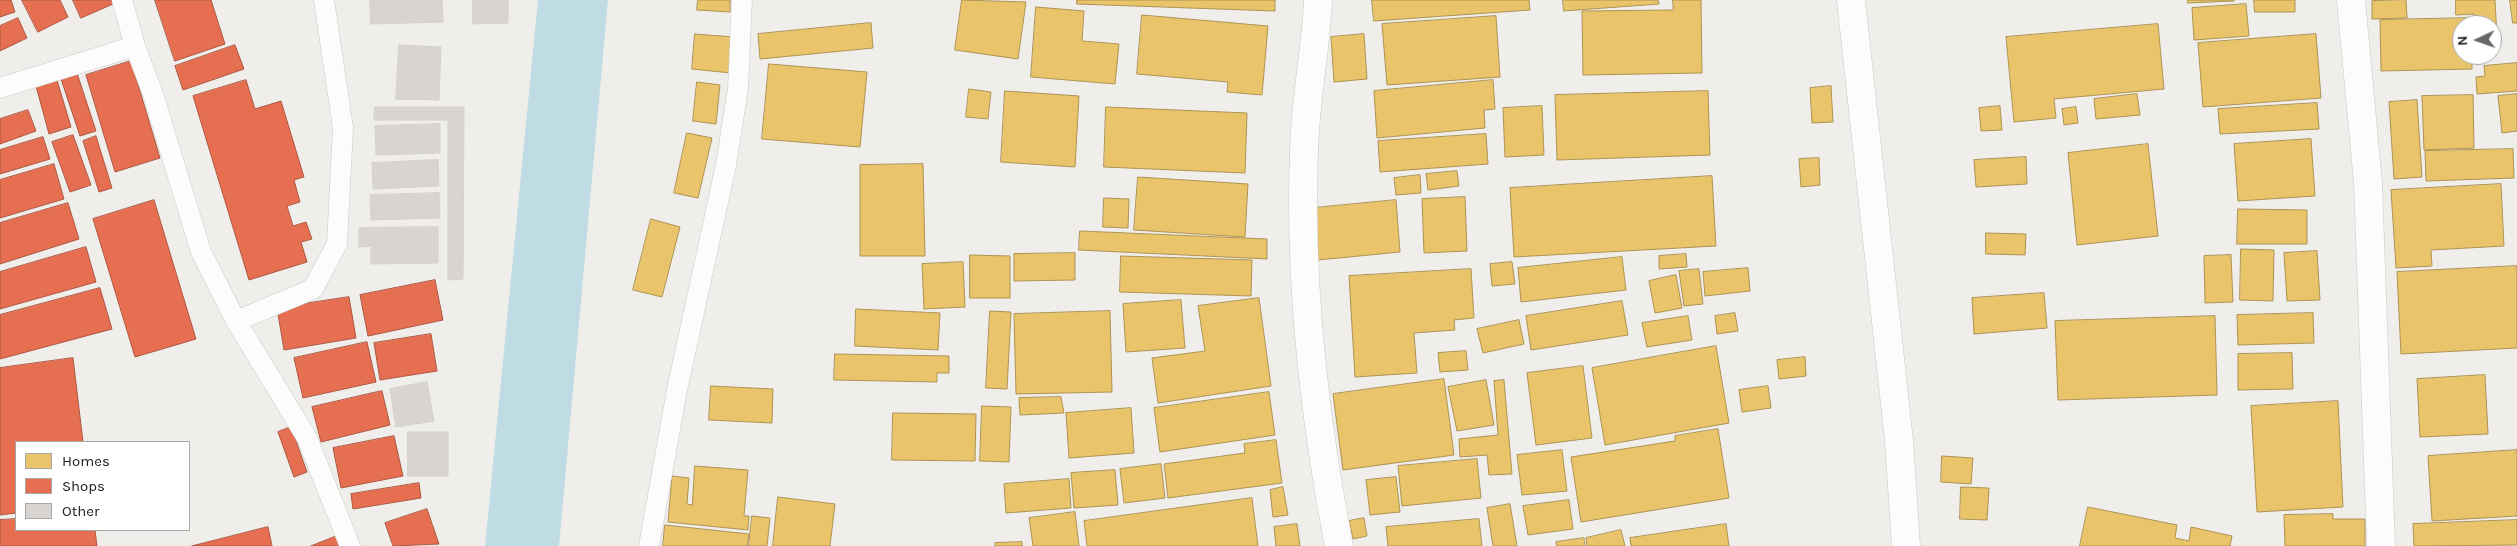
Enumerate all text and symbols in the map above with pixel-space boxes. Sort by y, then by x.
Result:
north arrow [2452,15,2502,65]
text: N [2454,35,2471,46]
legend [15,441,190,531]
text: Homes [62,452,110,470]
text: Shops [62,477,105,495]
text: Other [62,502,100,520]

